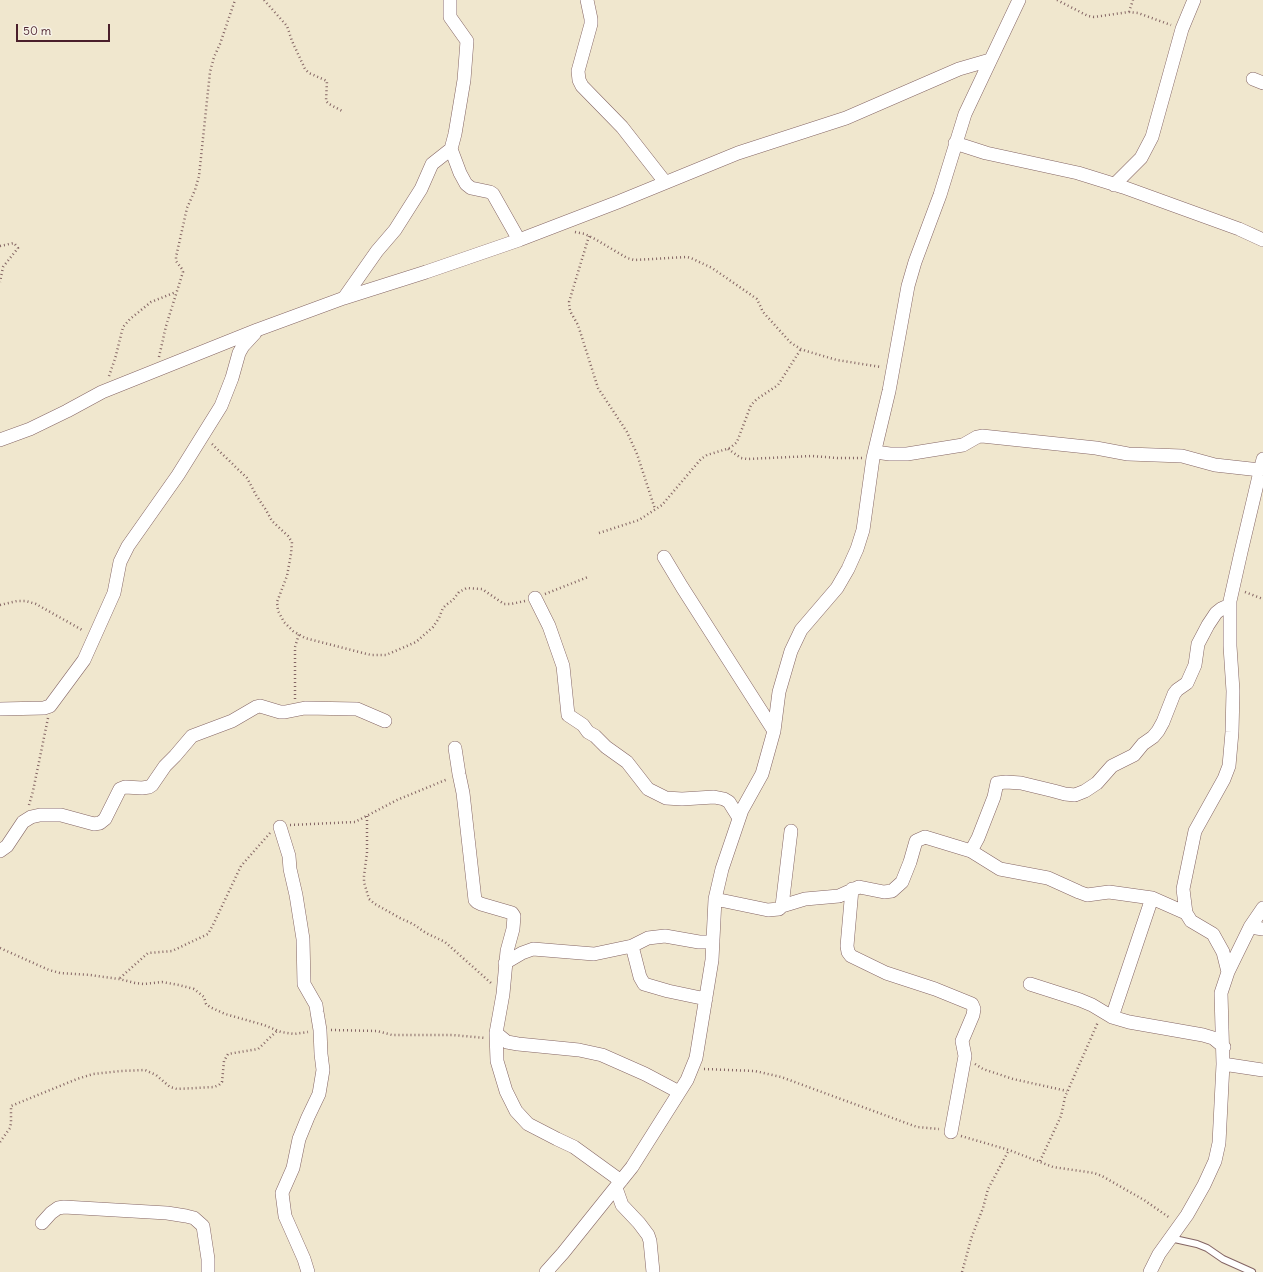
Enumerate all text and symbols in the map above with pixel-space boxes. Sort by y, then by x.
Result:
scale bar [18,16,112,42]
text: 50 m [23,23,51,38]

